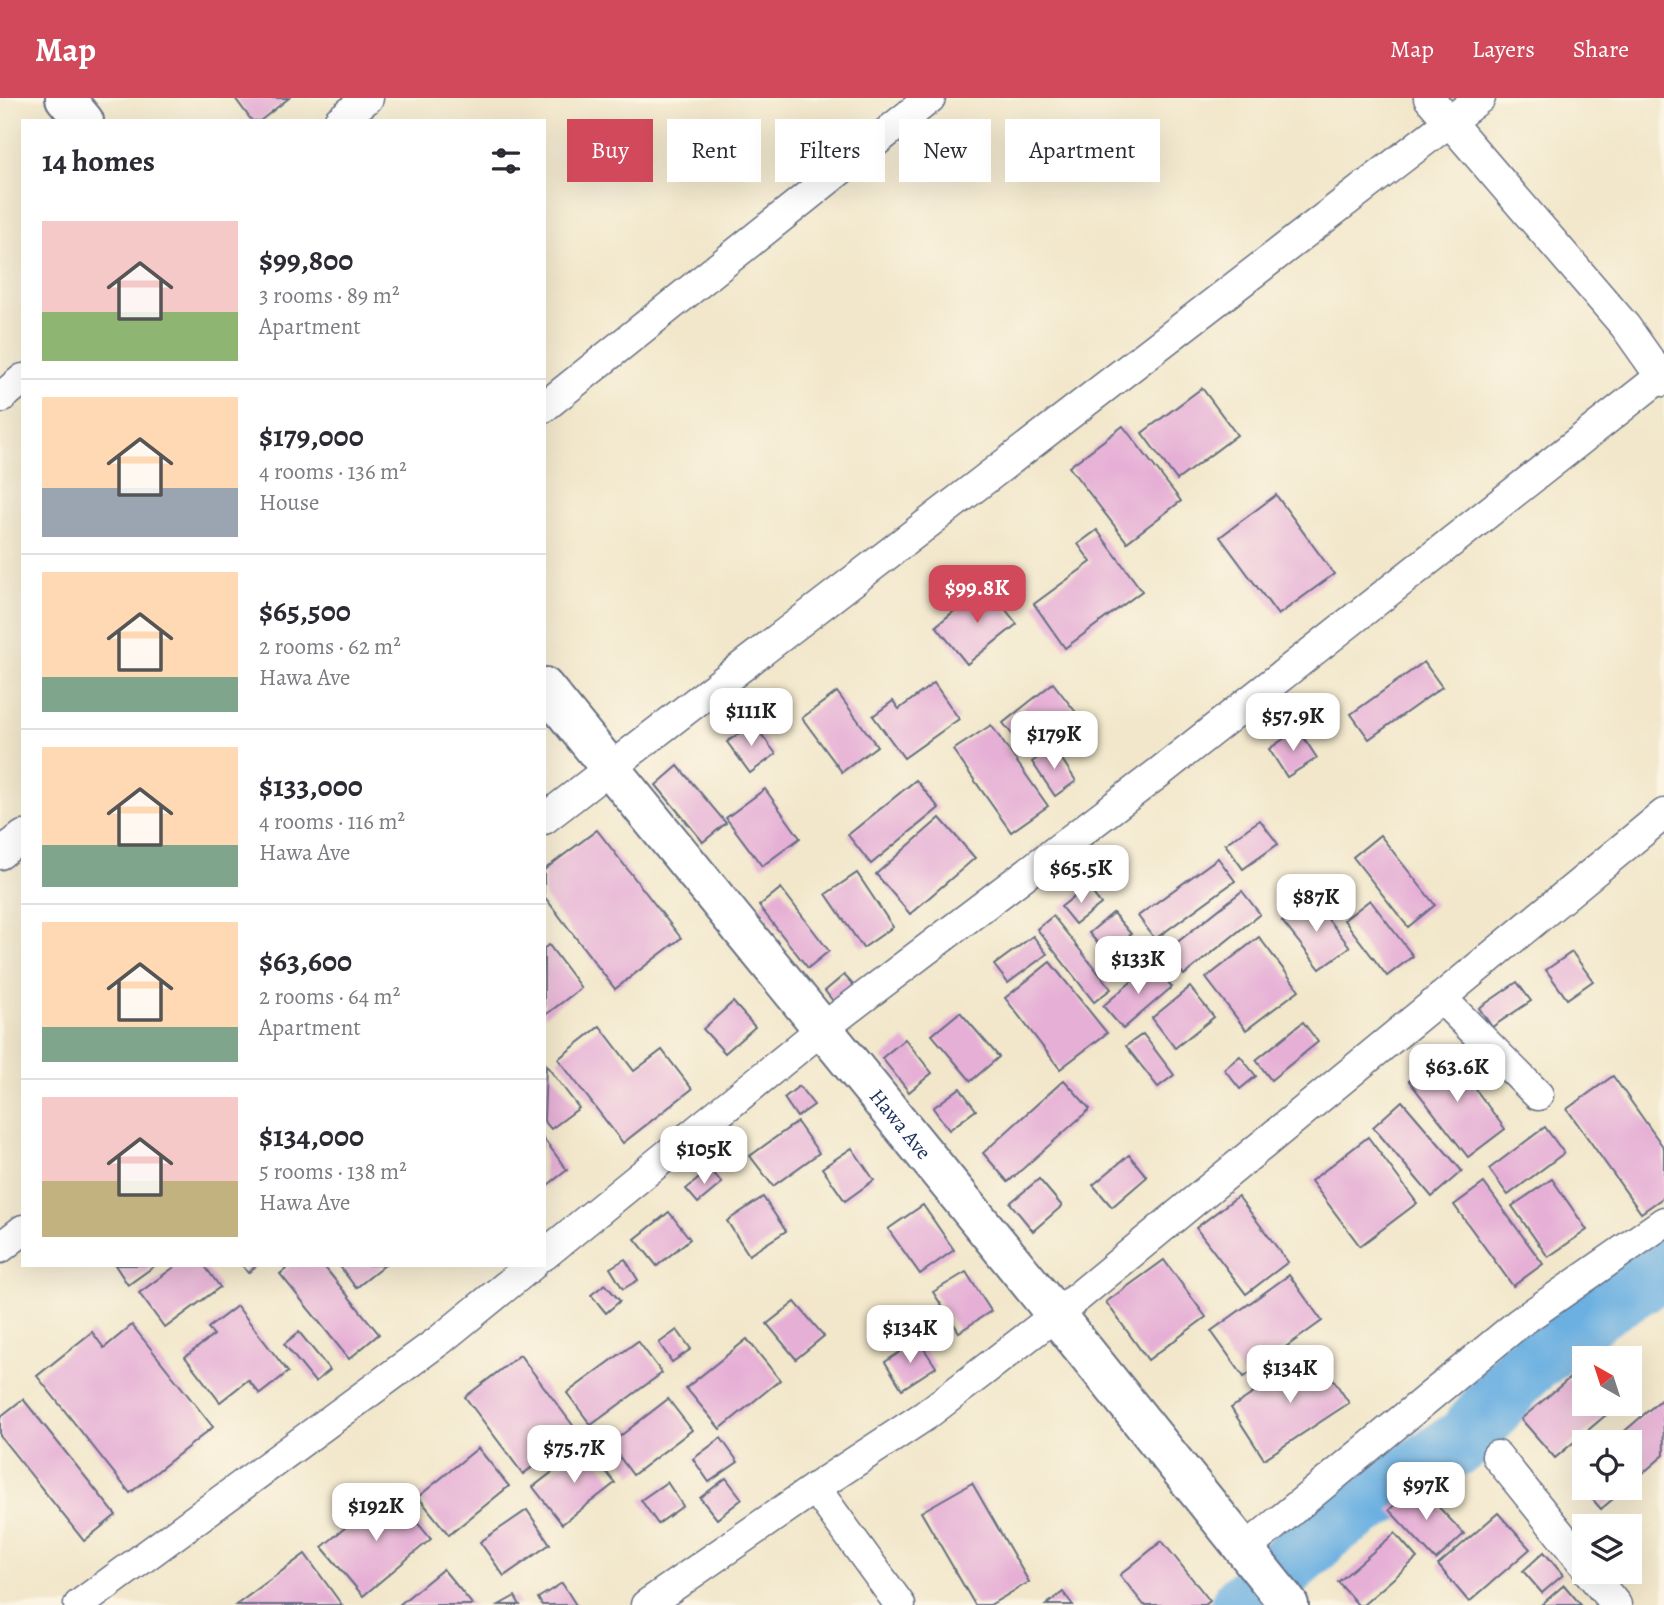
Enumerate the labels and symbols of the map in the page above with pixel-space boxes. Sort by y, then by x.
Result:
pin: $99.8K [920,566,1034,625]
pin: $111K [702,688,800,748]
pin: $57.9K [1236,694,1350,753]
pin: $179K [1005,712,1103,771]
pin: $65.5K [1024,846,1138,905]
pin: $87K [1275,874,1357,934]
pin: $133K [1089,936,1187,996]
pin: $63.6K [1400,1044,1514,1104]
street label: Hawa Ave [863,1083,938,1165]
pin: $105K [655,1126,753,1186]
pin: $134K [861,1306,959,1365]
pin: $134K [1241,1346,1339,1405]
north arrow [1572,1346,1642,1416]
pin: $75.7K [517,1426,631,1485]
pin: $97K [1385,1462,1467,1522]
pin: $192K [327,1484,425,1543]

